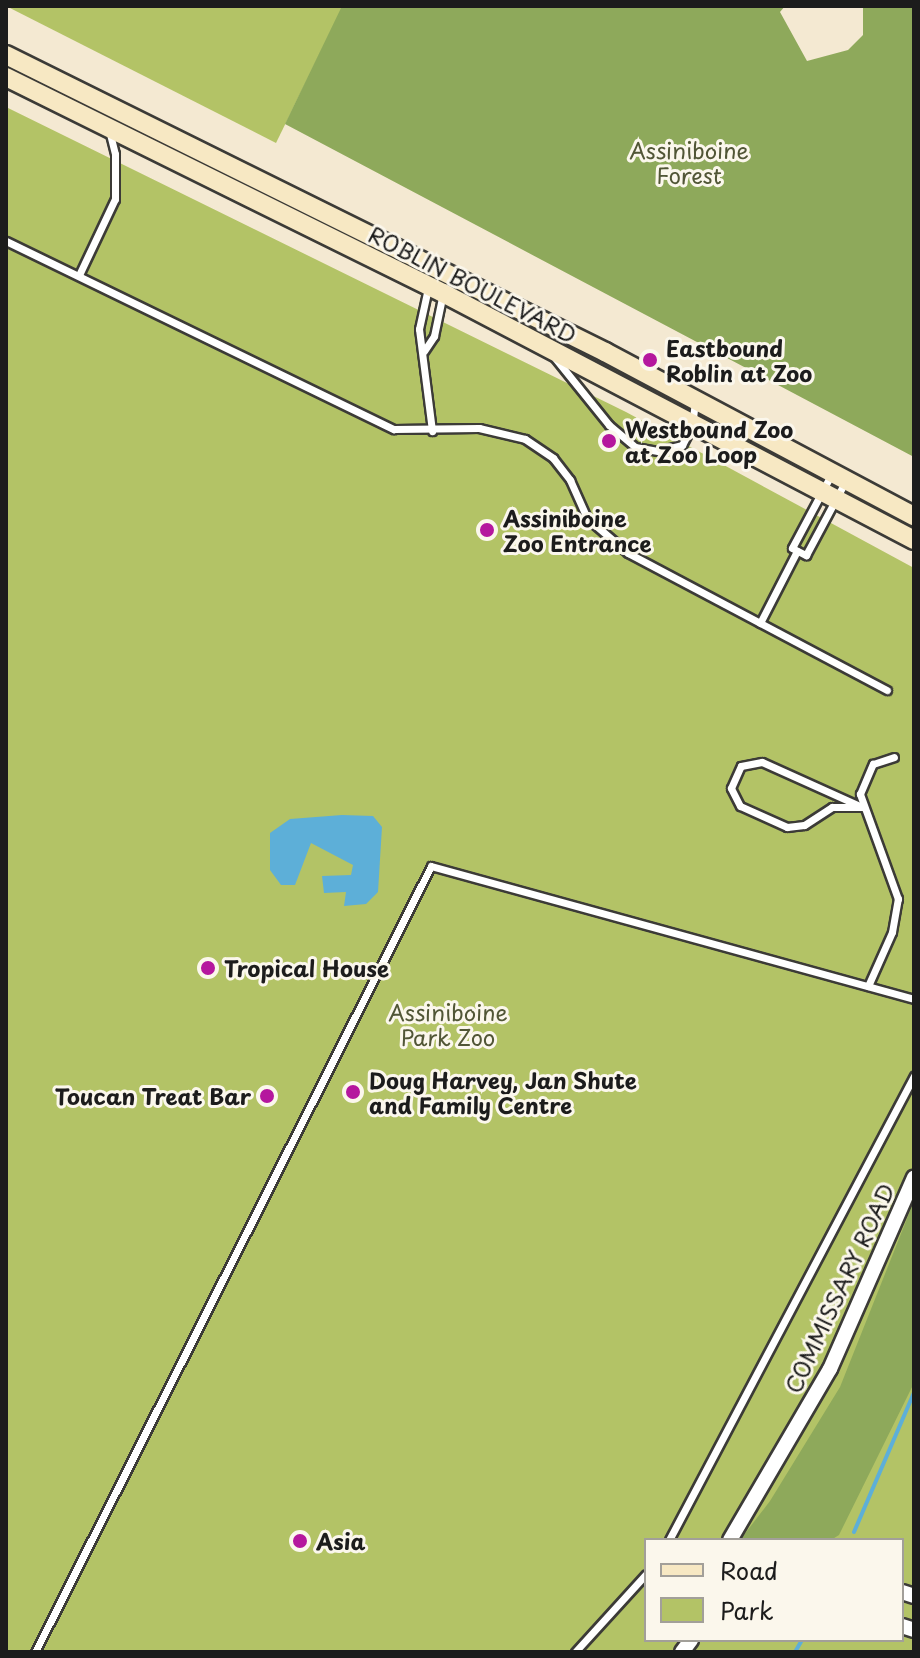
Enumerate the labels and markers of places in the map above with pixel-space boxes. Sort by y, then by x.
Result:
place label: Eastbound Roblin at Zoo [666,334,813,386]
marker: Eastbound Roblin at Zoo [641,351,659,369]
place label: Westbound Zoo at Zoo Loop [625,415,793,466]
marker: Westbound Zoo at Zoo Loop [600,432,618,450]
place label: Assiniboine Zoo Entrance [503,504,650,556]
marker: Assiniboine Zoo Entrance [478,521,496,539]
place label: Tropical House [224,955,389,981]
marker: Tropical House [199,959,217,977]
place label: Doug Harvey, Jan Shute and Family Centre [369,1066,639,1118]
place label: Toucan Treat Bar [56,1083,251,1109]
marker: Doug Harvey, Jan Shute and Family Centre [344,1083,362,1101]
marker: Toucan Treat Bar [258,1087,276,1105]
place label: Asia [316,1528,365,1554]
marker: Asia [291,1532,309,1550]

